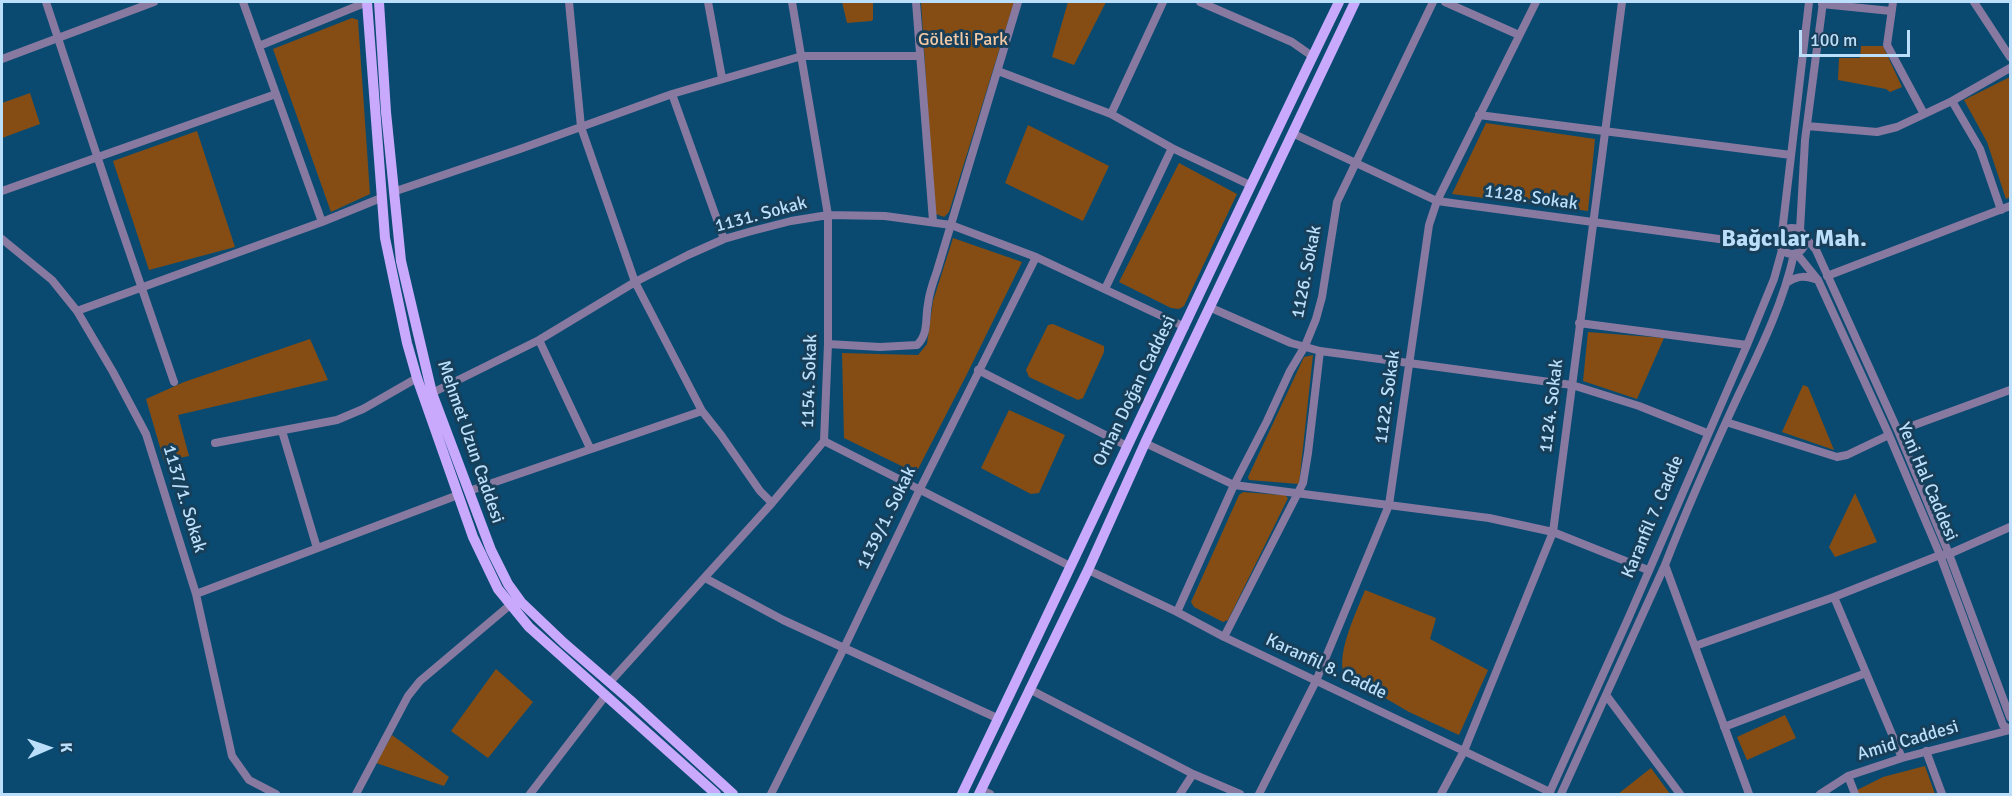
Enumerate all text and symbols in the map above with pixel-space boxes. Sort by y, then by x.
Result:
scale bar [1802,18,1913,56]
park label: Göletli Park [918,29,1008,51]
text: 100 m [1810,29,1857,51]
street label: 1128. Sokak [1483,181,1579,215]
street label: 1131. Sokak [713,192,809,238]
street label: 1126. Sokak [1287,224,1327,320]
district label: Bağcılar Mah. [1721,226,1867,254]
street label: Orhan Doğan Caddesi [1089,312,1181,470]
street label: 1154. Sokak [798,334,822,428]
street label: 1122. Sokak [1371,349,1405,445]
street label: Mehmet Uzun Caddesi [432,358,508,526]
street label: 1124. Sokak [1536,358,1568,454]
street label: Yeni Hal Caddesi [1892,419,1962,545]
street label: 1137/1. Sokak [157,443,211,555]
street label: Karanfil 7. Cadde [1617,452,1689,582]
street label: 1139/1. Sokak [853,463,921,573]
street label: Karanfil 8. Cadde [1262,629,1390,705]
street label: Amid Caddesi [1855,716,1961,766]
north arrow [18,718,78,778]
text: K [56,742,76,753]

